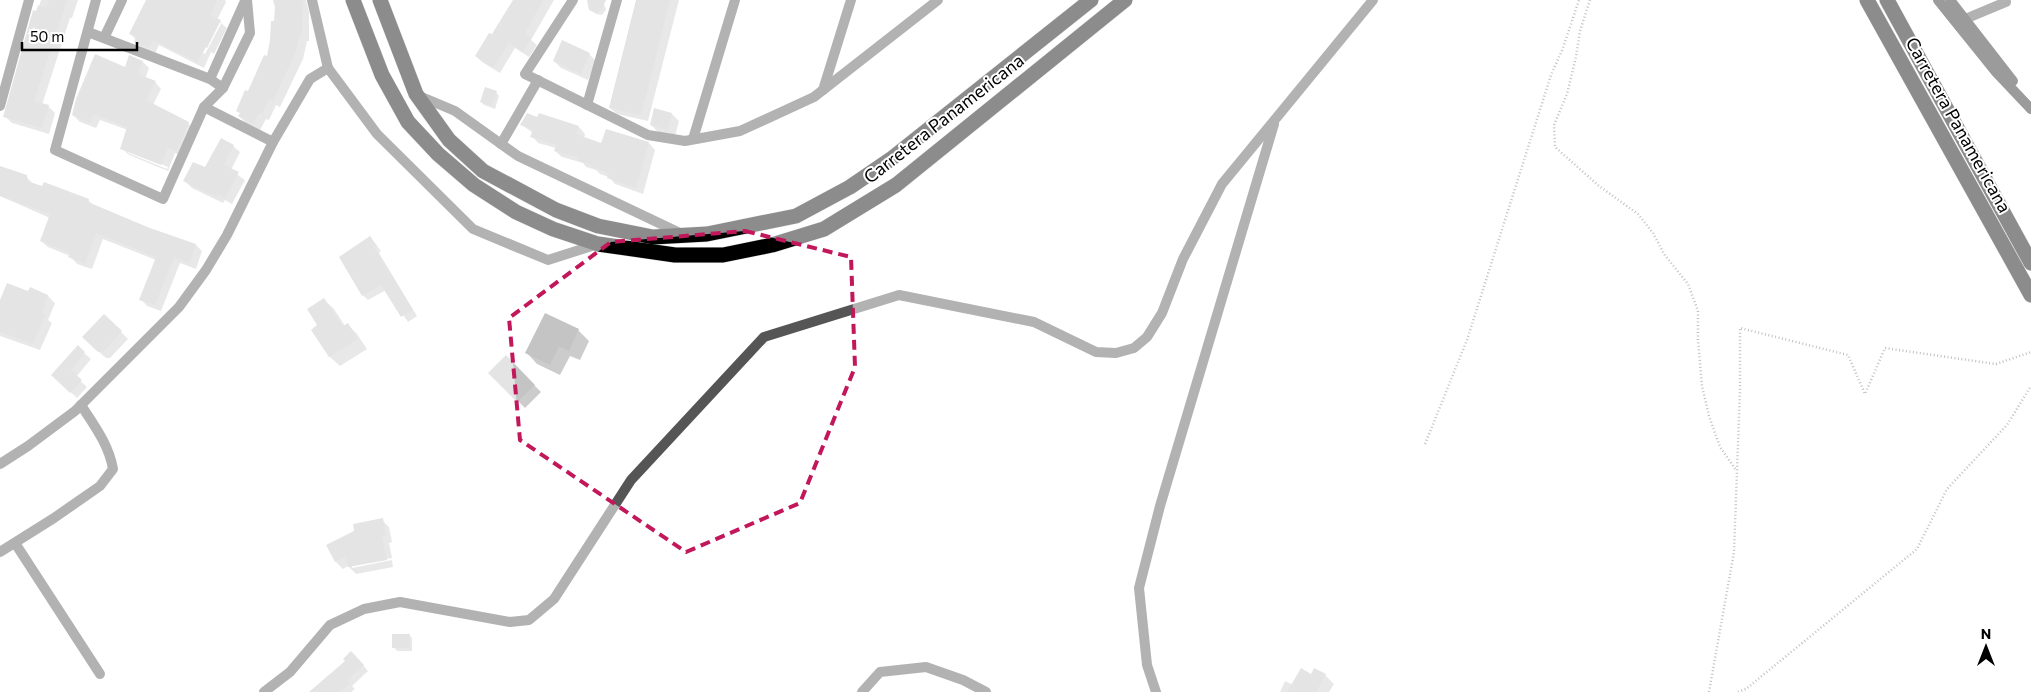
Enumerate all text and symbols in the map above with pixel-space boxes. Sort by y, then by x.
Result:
scale bar [22,20,138,52]
text: 50 m [30,27,64,45]
street label: Carretera Panamericana [1901,33,2016,216]
street label: Carretera Panamericana [859,49,1028,188]
north arrow [1961,622,2011,672]
text: N [1981,625,1991,642]

